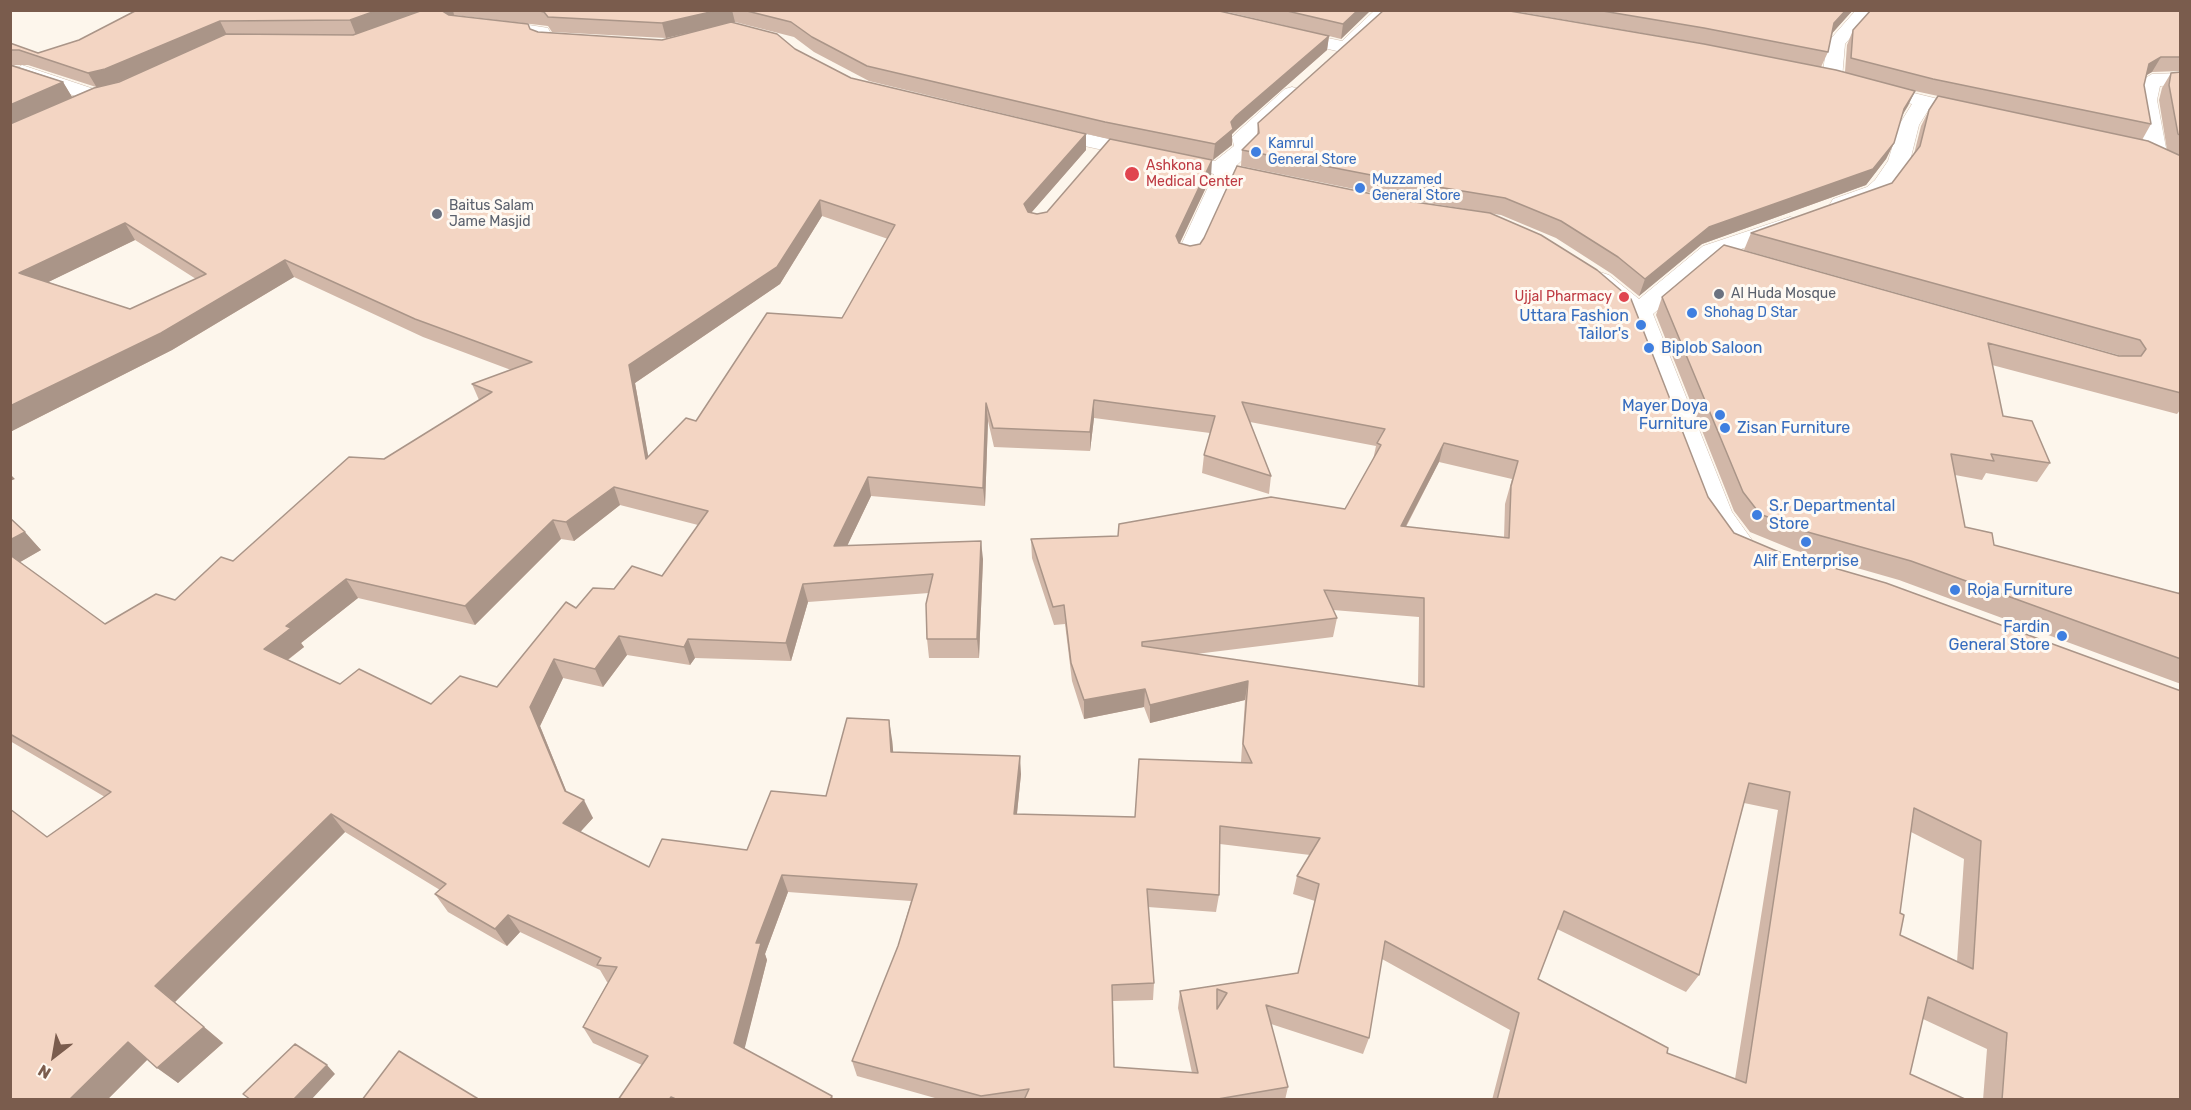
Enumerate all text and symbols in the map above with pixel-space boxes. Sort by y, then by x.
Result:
place label: Kamrul General Store [1268,136,1357,168]
marker: Kamrul General Store [1249,145,1263,159]
place label: Ashkona Medical Center [1146,158,1243,190]
marker: Ashkona Medical Center [1123,165,1141,183]
place label: Muzzamed General Store [1372,172,1461,204]
marker: Muzzamed General Store [1353,181,1367,195]
place label: Baitus Salam Jame Masjid [449,198,534,231]
marker: Baitus Salam Jame Masjid [430,207,444,221]
place label: Al Huda Mosque [1731,286,1836,302]
marker: Al Huda Mosque [1712,287,1726,301]
place label: Ujjal Pharmacy [1514,289,1612,305]
marker: Ujjal Pharmacy [1617,290,1631,304]
place label: Shohag D Star [1704,305,1798,321]
place label: Uttara Fashion Tailor's [1519,306,1629,344]
marker: Shohag D Star [1685,306,1699,320]
marker: Uttara Fashion Tailor's [1634,318,1648,332]
place label: Biplob Saloon [1661,338,1762,358]
marker: Biplob Saloon [1642,341,1656,355]
place label: Mayer Doya Furniture [1622,396,1708,434]
marker: Mayer Doya Furniture [1713,408,1727,422]
place label: Zisan Furniture [1737,418,1850,438]
marker: Zisan Furniture [1718,421,1732,435]
place label: S.r Departmental Store [1769,496,1895,534]
marker: S.r Departmental Store [1750,508,1764,522]
marker: Alif Enterprise [1799,535,1813,549]
place label: Alif Enterprise [1753,551,1859,571]
place label: Roja Furniture [1967,580,2073,600]
marker: Roja Furniture [1948,583,1962,597]
place label: Fardin General Store [1949,617,2050,655]
marker: Fardin General Store [2055,629,2069,643]
north arrow [24,1026,84,1086]
text: N [35,1061,54,1083]

